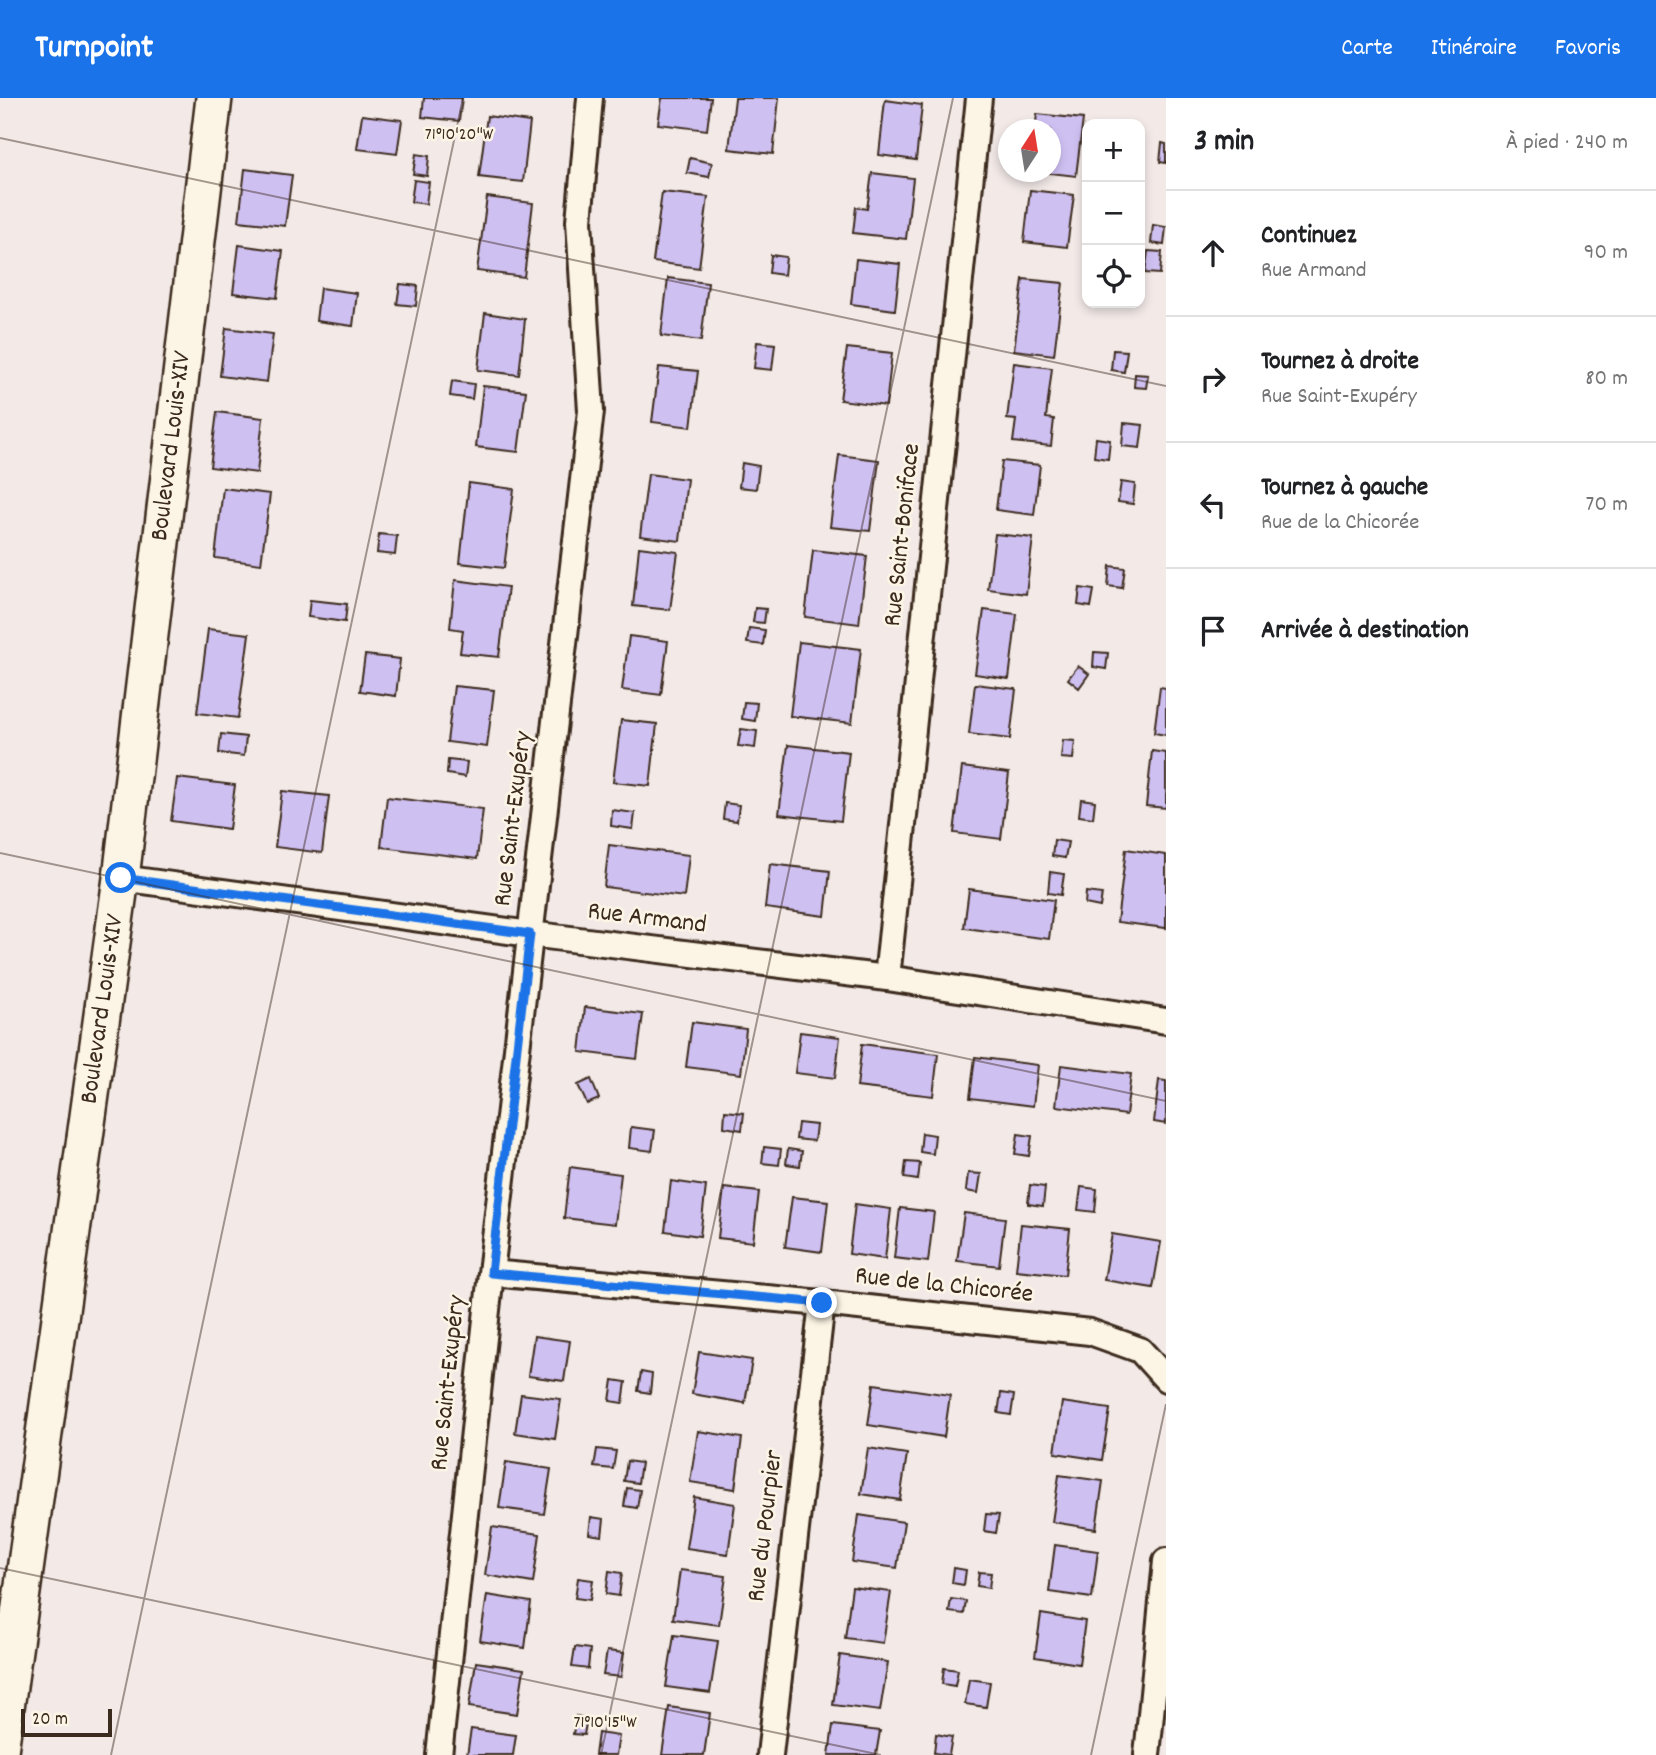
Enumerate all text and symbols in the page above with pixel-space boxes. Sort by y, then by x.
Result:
text: Turnpoint [35,26,153,73]
text: Carte [1341,32,1393,66]
text: Itinéraire [1431,32,1517,66]
text: Favoris [1555,32,1621,66]
north arrow [998,119,1061,182]
map controls [1082,119,1145,308]
button: + [1082,119,1145,182]
text: 3 min [1194,122,1254,165]
text: 71°10'20"W [425,123,494,148]
text: À pied · 240 m [1506,127,1628,160]
button: − [1082,182,1145,245]
text: Continuez [1261,218,1356,255]
icon: ahead [1194,234,1232,272]
text: 90 m [1584,237,1628,270]
button: locate [1082,245,1145,308]
text: Rue Armand [1261,255,1367,288]
text: Tournez à droite [1261,344,1419,381]
street label: Boulevard Louis-XIV [142,348,202,543]
icon: right [1194,360,1232,398]
text: 80 m [1585,363,1628,396]
text: Rue Saint-Exupéry [1261,381,1417,414]
street label: Rue Saint-Boniface [875,442,931,628]
text: Tournez à gauche [1261,470,1428,507]
icon: left [1194,486,1232,524]
text: 70 m [1586,489,1628,522]
text: Rue de la Chicorée [1261,507,1419,540]
icon: arrive [1194,612,1232,650]
text: Arrivée à destination [1261,613,1469,650]
street label: Rue Saint-Exupéry [485,729,543,909]
route start [105,862,136,893]
street label: Rue Armand [586,893,708,945]
street label: Boulevard Louis-XIV [71,911,135,1106]
street label: Rue de la Chicorée [853,1258,1035,1314]
route end [806,1287,837,1318]
street label: Rue Saint-Exupéry [421,1293,477,1473]
street label: Rue du Pourpier [738,1448,794,1604]
scale bar [21,1706,112,1738]
text: 20 m [32,1707,68,1734]
text: 71°10'15"W [574,1711,637,1736]

